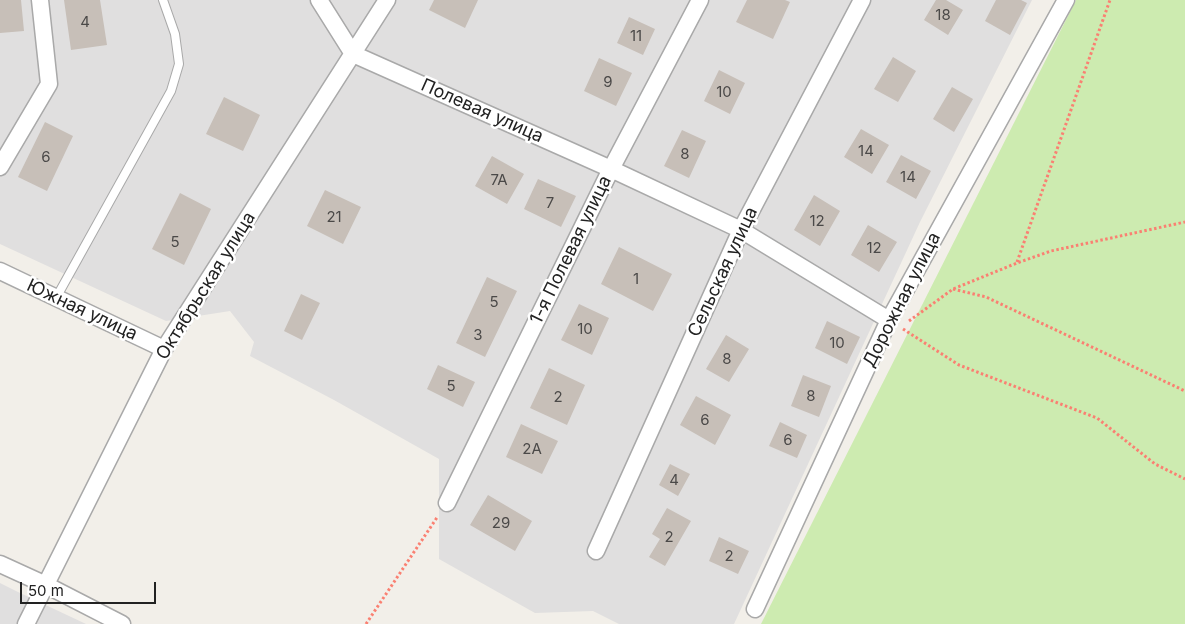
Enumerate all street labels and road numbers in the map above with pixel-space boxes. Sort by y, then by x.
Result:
street label: Полевая улица [418,74,546,148]
street label: 1-я Полевая улица [526,172,616,328]
street label: Сельская улица [684,204,762,340]
street label: Октябрьская улица [152,208,260,364]
street label: Дорожная улица [859,229,945,371]
street label: Южная улица [23,275,141,345]

